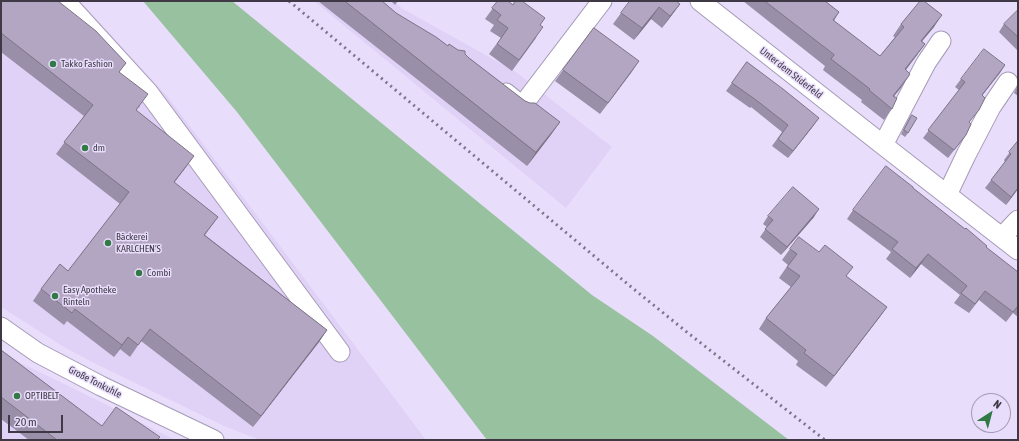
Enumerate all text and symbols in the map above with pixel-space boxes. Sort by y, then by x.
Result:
street label: Unter dem Stiderfeld [757,45,825,101]
place label: Takko Fashion [61,58,113,70]
marker: Takko Fashion [48,59,58,69]
place label: dm [93,142,105,154]
marker: dm [80,143,90,153]
place label: Bäckerei KARLCHEN'S [116,231,161,254]
marker: Bäckerei KARLCHEN'S [103,238,113,248]
place label: Combi [147,267,170,279]
marker: Combi [134,268,144,278]
place label: Easy Apotheke Rinteln [63,284,116,308]
marker: Easy Apotheke Rinteln [50,291,60,301]
street label: Große Tonkuhle [66,363,124,401]
place label: OPTIBELT [25,390,59,402]
marker: OPTIBELT [12,391,22,401]
north arrow [971,393,1011,433]
text: N [991,397,1004,411]
scale bar [10,407,65,433]
text: 20 m [15,415,37,429]

